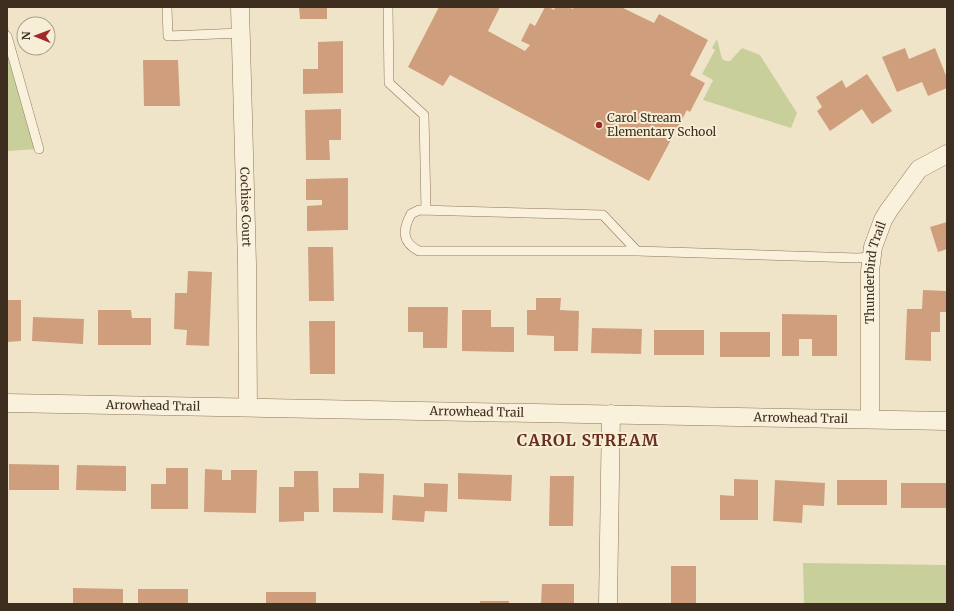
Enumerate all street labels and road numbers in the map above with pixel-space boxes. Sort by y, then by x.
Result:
street label: Cochise Court [237,167,255,247]
street label: Thunderbird Trail [862,219,889,324]
street label: Arrowhead Trail [105,397,201,414]
street label: Arrowhead Trail [429,403,525,420]
street label: Arrowhead Trail [752,409,849,426]

